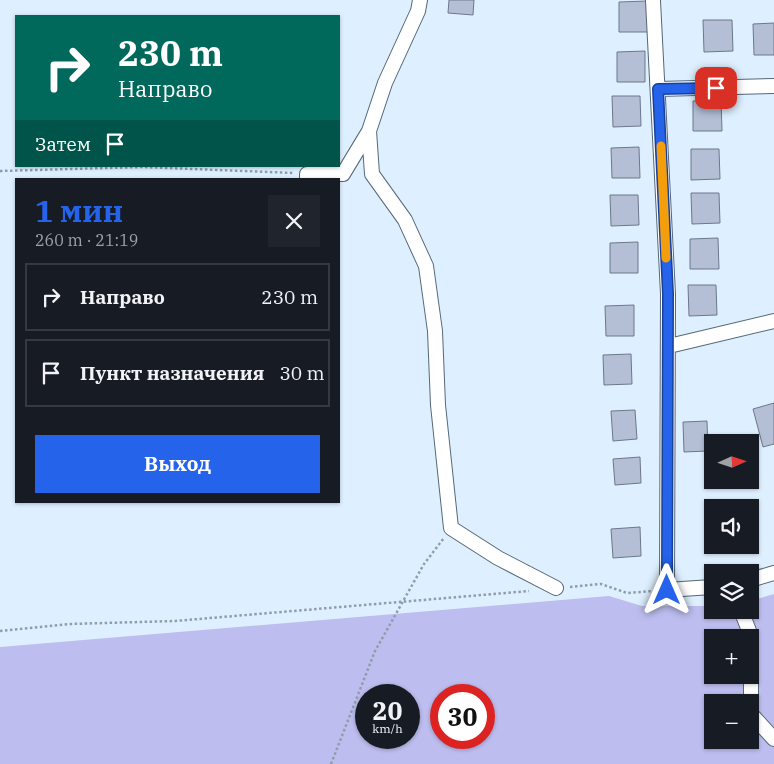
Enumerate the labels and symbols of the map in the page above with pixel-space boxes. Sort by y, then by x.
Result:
pin [695,67,737,109]
north arrow [704,434,759,489]
position arrow [640,563,692,615]
speed limit sign: 30 [430,684,495,749]

